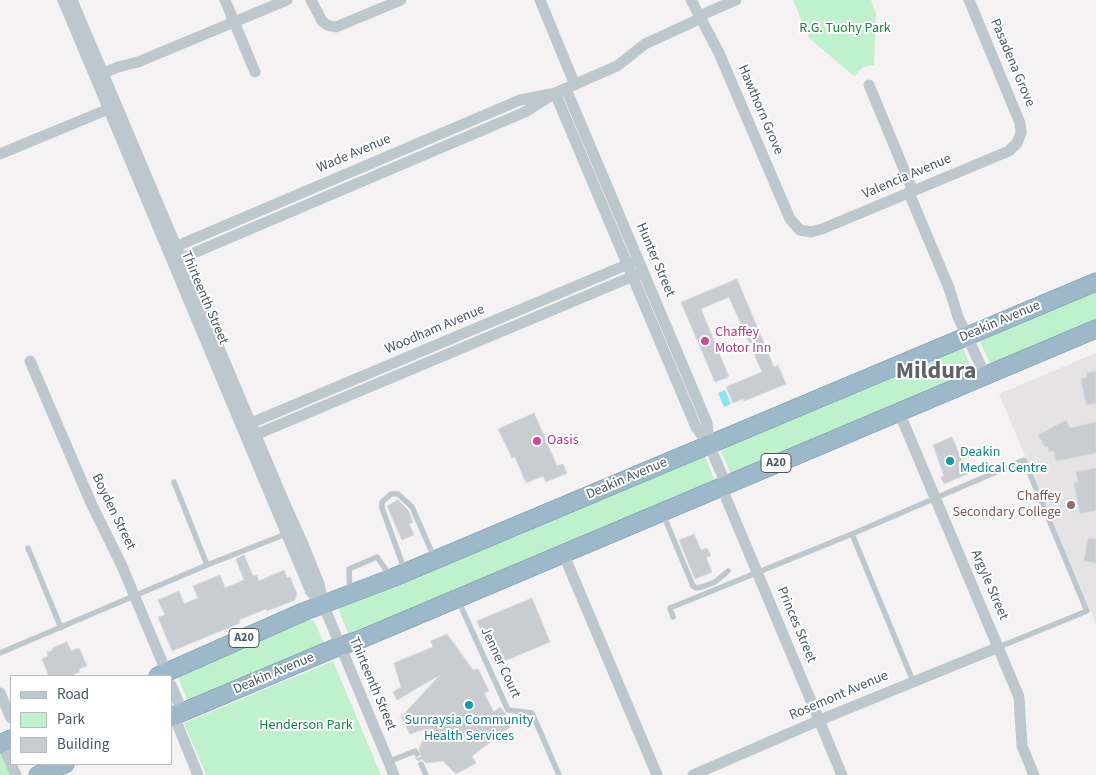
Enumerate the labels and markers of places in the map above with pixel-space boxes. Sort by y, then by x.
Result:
place label: Chaffey Motor Inn [715,325,771,358]
marker: Chaffey Motor Inn [699,335,711,347]
place label: Oasis [547,433,579,449]
marker: Oasis [531,435,543,447]
place label: Deakin Medical Centre [960,445,1047,478]
marker: Deakin Medical Centre [944,455,956,467]
place label: Chaffey Secondary College [953,489,1061,522]
marker: Chaffey Secondary College [1065,499,1077,511]
marker: Sunraysia Community Health Services [463,699,475,711]
place label: Sunraysia Community Health Services [405,713,533,746]

